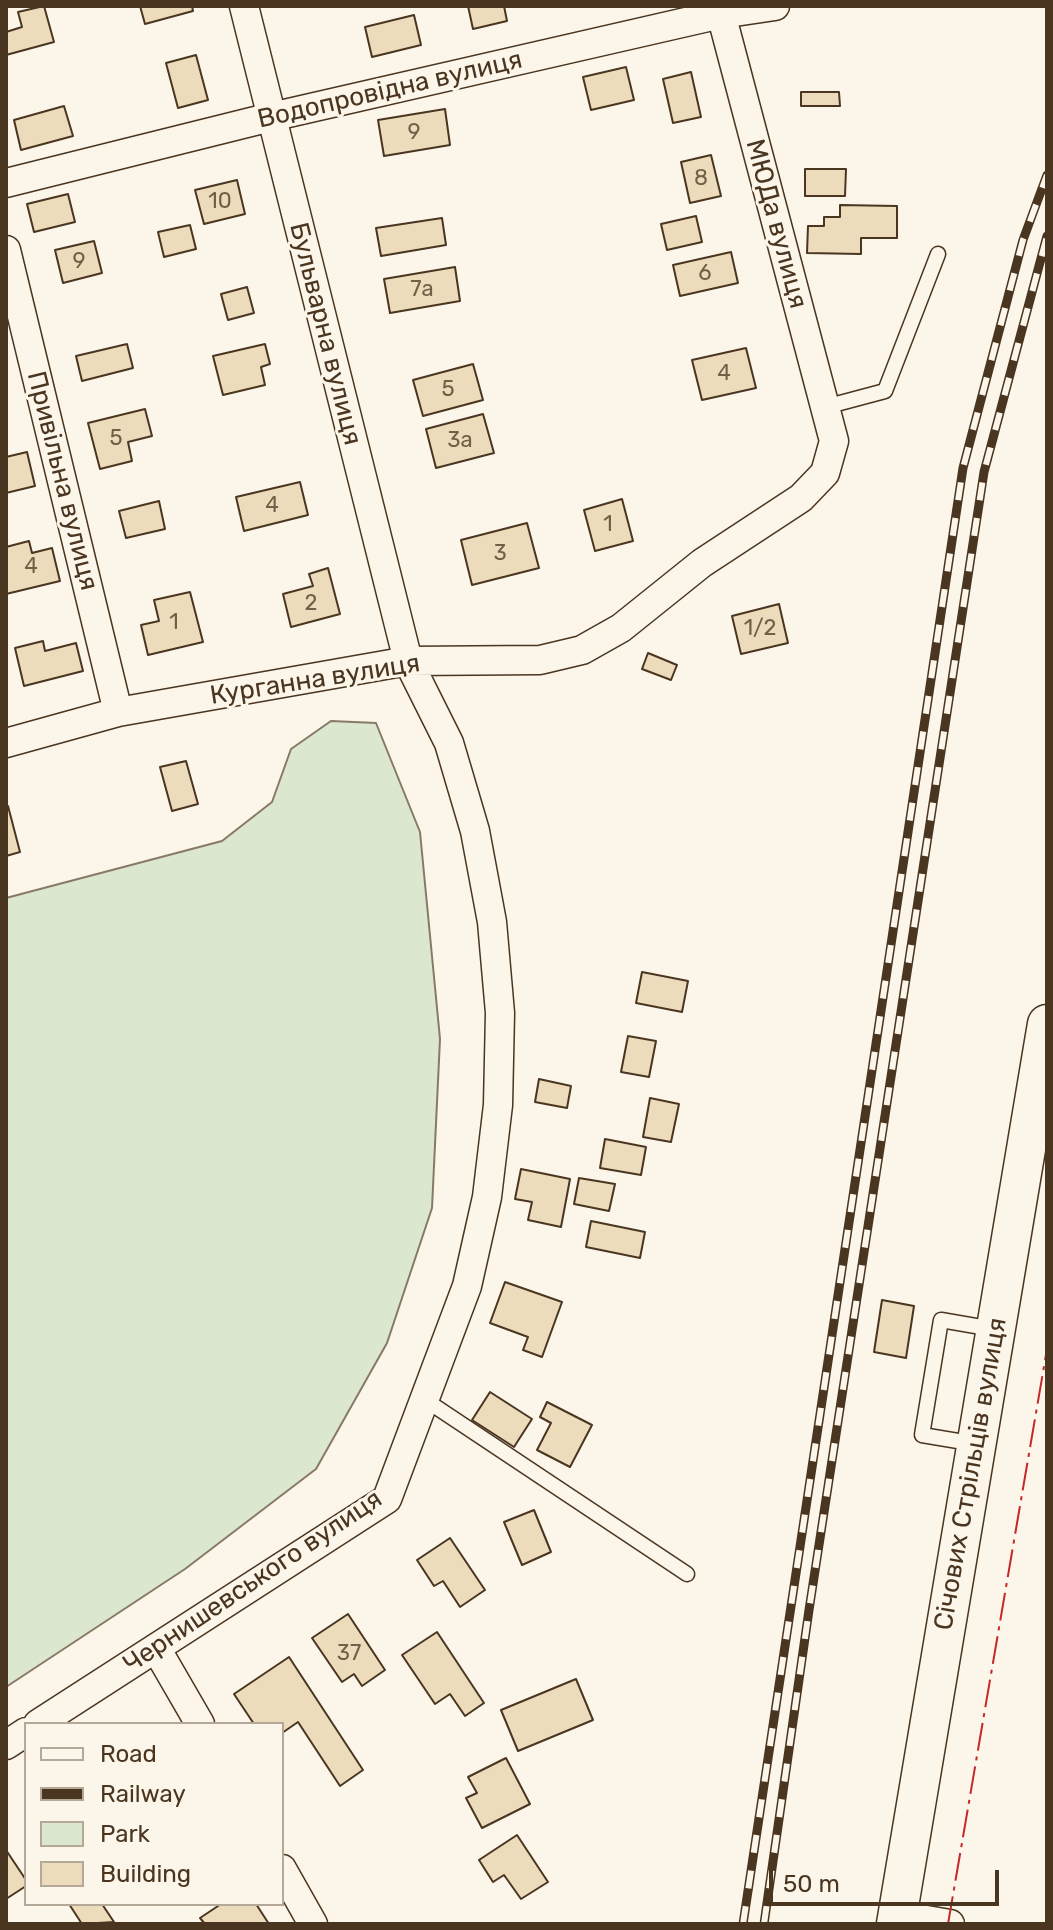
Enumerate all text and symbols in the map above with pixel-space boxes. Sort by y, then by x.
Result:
street label: Водопровідна вулиця [255,44,525,136]
house number: 9 [407,120,421,146]
street label: МЮДа вулиця [738,136,814,312]
house number: 8 [694,166,708,192]
house number: 10 [208,189,232,215]
street label: Бульварна вулиця [282,219,368,449]
house number: 9 [72,249,86,275]
house number: 6 [698,261,712,287]
house number: 7а [410,277,434,303]
house number: 4 [717,361,731,387]
street label: Привільна вулиця [20,368,104,594]
house number: 5 [441,377,455,403]
house number: 5 [109,426,123,452]
house number: 3а [447,428,473,454]
house number: 4 [265,493,279,519]
house number: 1 [603,512,613,538]
house number: 3 [493,541,507,567]
house number: 4 [24,554,38,580]
house number: 2 [305,591,317,617]
house number: 1 [169,610,179,636]
house number: 1/2 [744,616,776,642]
street label: Курганна вулиця [208,648,422,712]
street label: Січових Стрільців вулиця [928,1315,1014,1633]
street label: Чернишевського вулиця [118,1484,388,1680]
house number: 37 [337,1641,361,1667]
legend [24,1722,284,1906]
text: Road [100,1740,157,1768]
text: Railway [100,1780,186,1808]
text: Park [100,1820,150,1848]
scale bar [773,1854,1003,1904]
text: Building [100,1860,191,1888]
text: 50 m [783,1870,840,1898]

